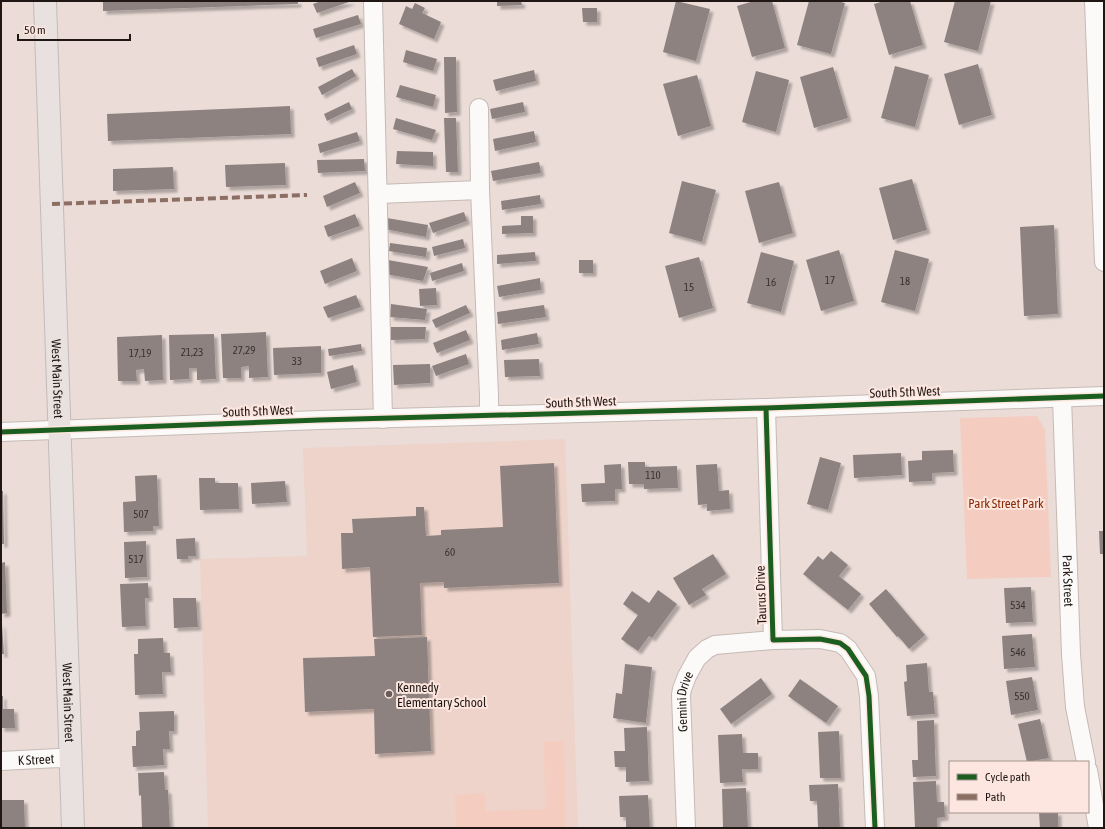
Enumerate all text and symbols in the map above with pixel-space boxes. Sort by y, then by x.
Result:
scale bar [18,16,130,42]
text: 50 m [24,23,46,37]
house number: 17 [825,274,835,286]
house number: 18 [900,275,910,287]
house number: 16 [766,276,776,288]
house number: 15 [684,281,694,293]
street label: West Main Street [49,339,67,419]
house number: 27,29 [233,344,255,356]
house number: 21,23 [181,346,203,358]
house number: 17,19 [129,347,151,359]
house number: 33 [292,355,302,367]
street label: South 5th West [869,383,941,401]
street label: South 5th West [545,393,617,411]
street label: South 5th West [222,402,294,420]
house number: 110 [645,469,661,481]
park label: Park Street Park [968,496,1044,511]
house number: 507 [133,508,149,520]
house number: 60 [445,546,455,558]
house number: 517 [128,553,144,565]
street label: Park Street [1060,555,1077,607]
street label: Taurus Drive [752,565,770,625]
house number: 534 [1010,599,1026,611]
house number: 546 [1010,646,1026,658]
street label: West Main Street [60,663,78,743]
street label: Gemini Drive [674,668,696,732]
place label: Kennedy Elementary School [397,680,487,710]
marker: Kennedy Elementary School [384,689,394,699]
house number: 550 [1014,690,1030,702]
street label: K Street [17,751,55,768]
legend [949,761,1089,813]
text: Cycle path [985,770,1030,784]
text: Path [985,790,1006,804]

